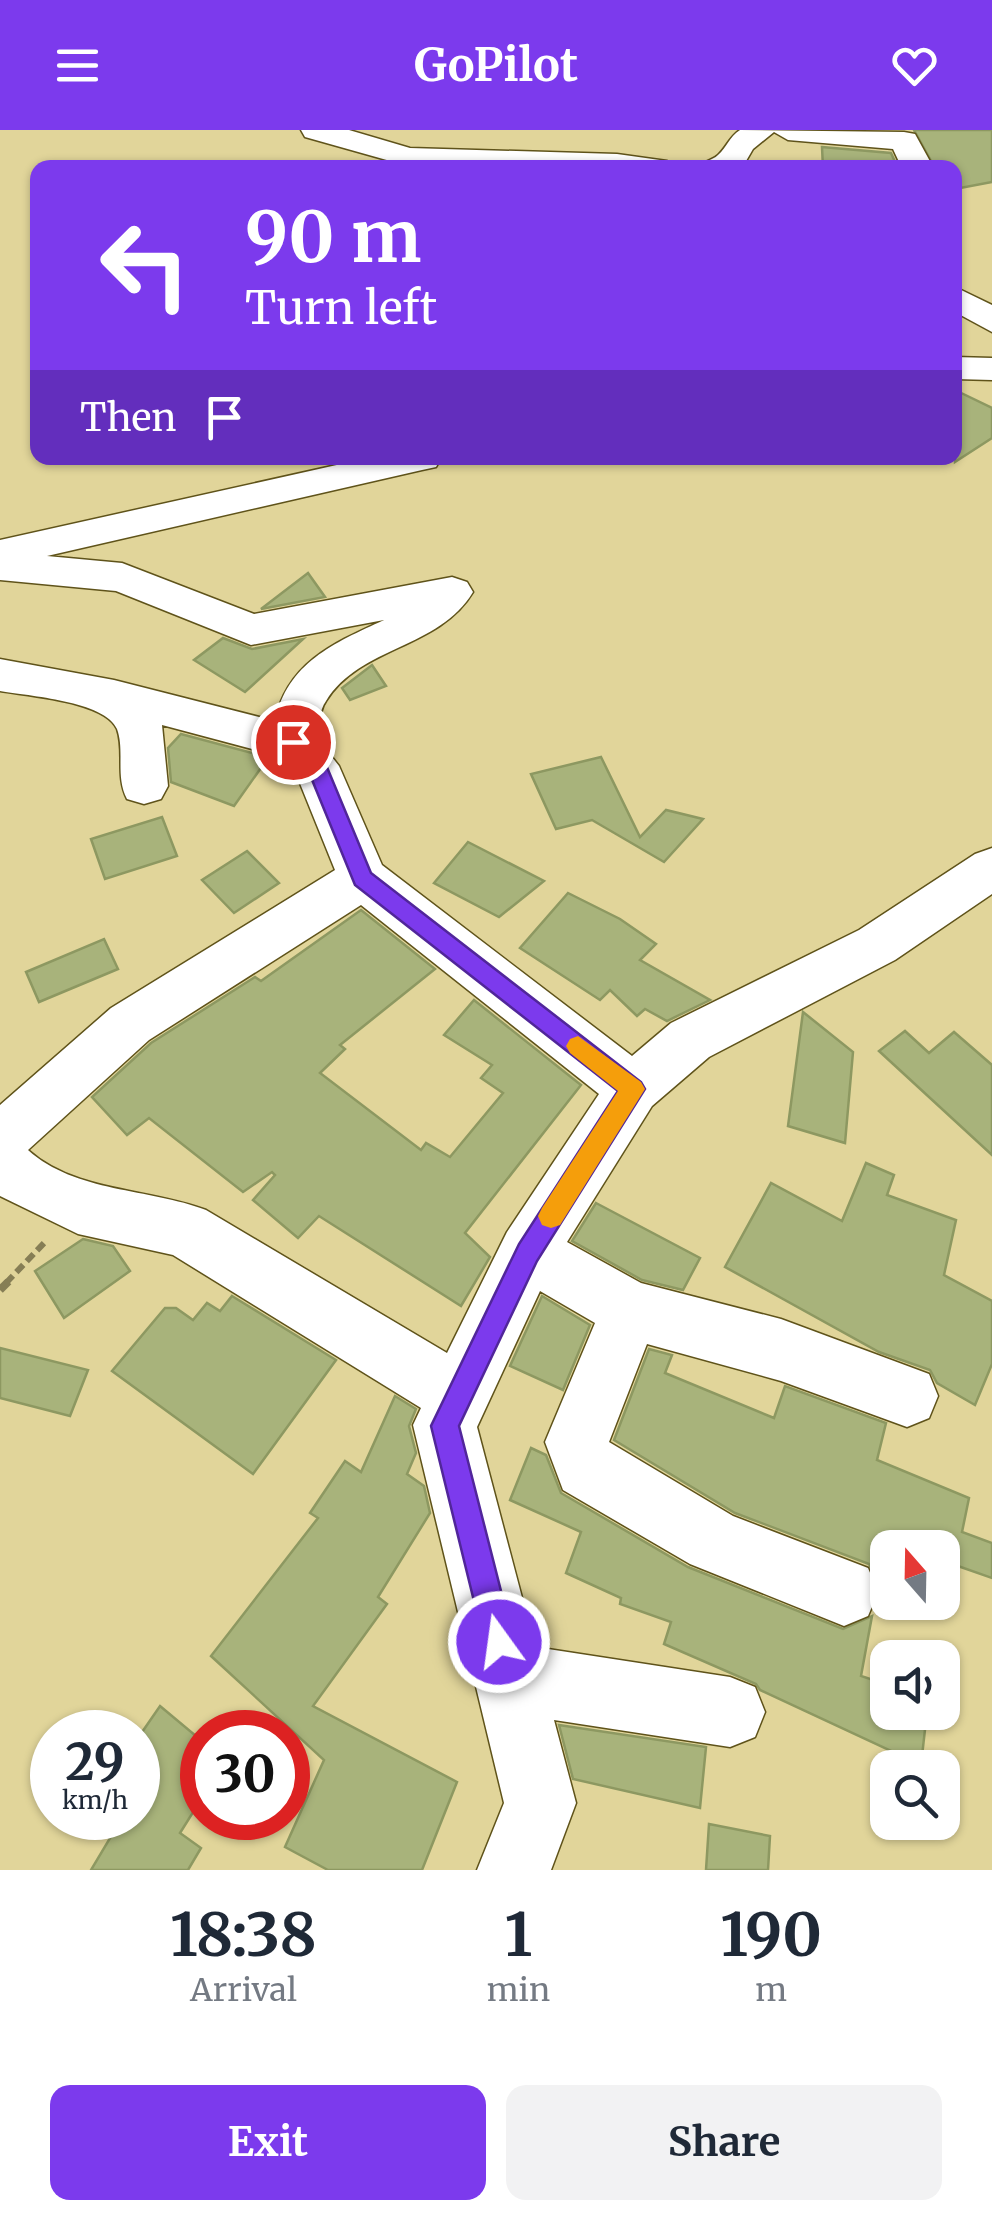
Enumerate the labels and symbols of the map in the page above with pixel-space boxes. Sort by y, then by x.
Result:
pin [251,700,336,785]
north arrow [870,1530,960,1620]
position arrow [447,1590,551,1694]
speed limit sign: 30 [180,1710,310,1840]

